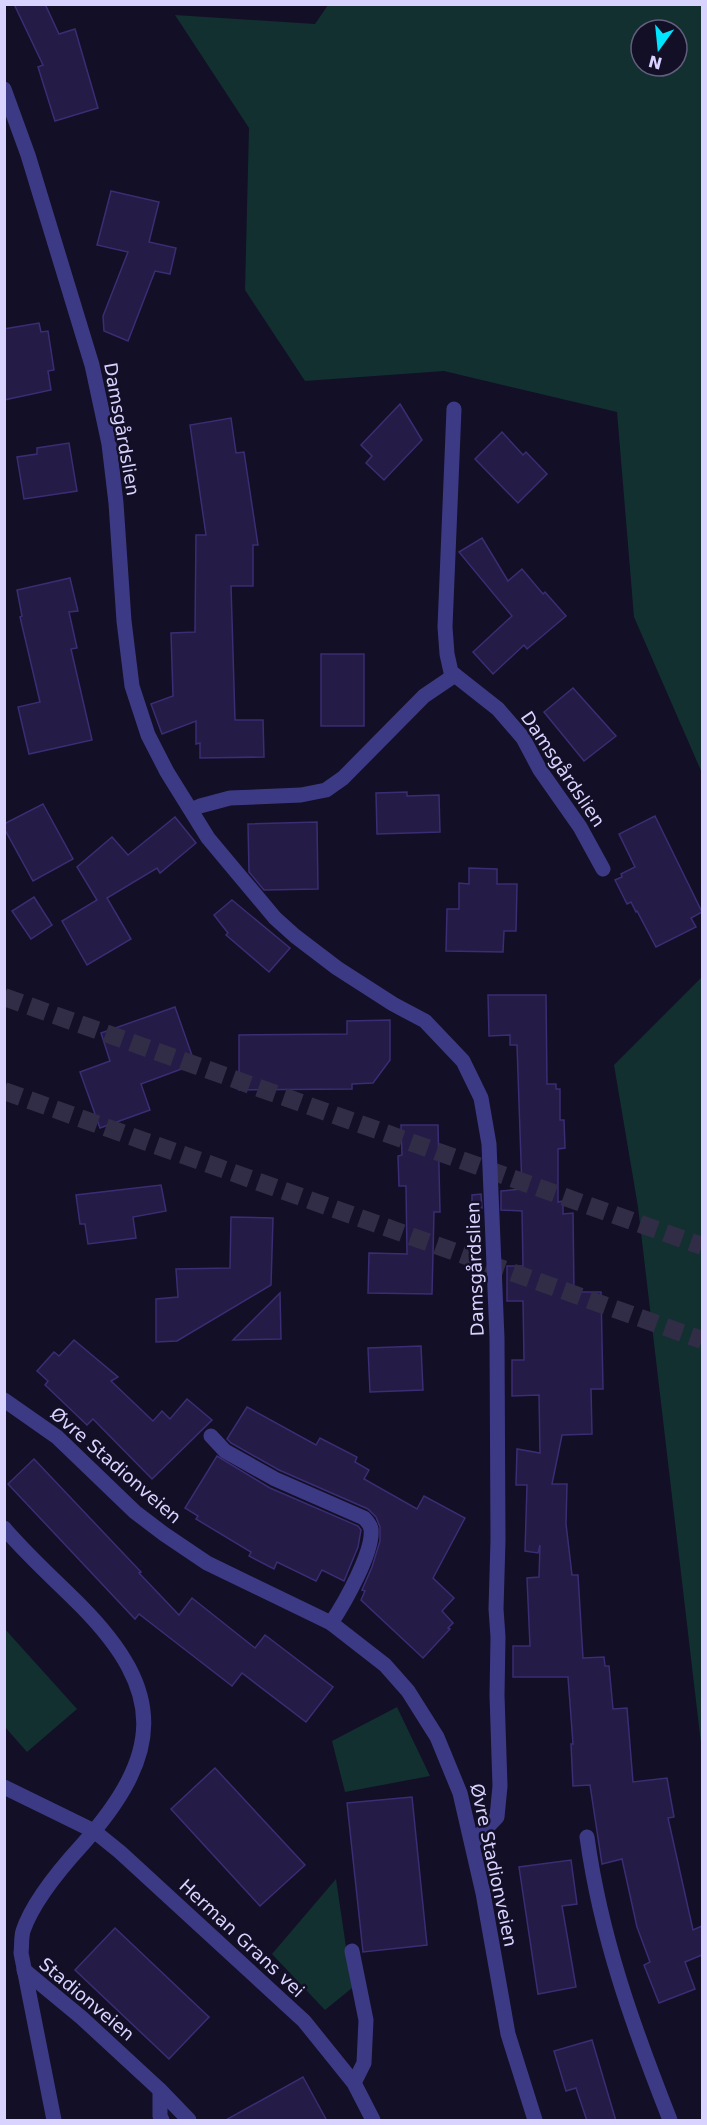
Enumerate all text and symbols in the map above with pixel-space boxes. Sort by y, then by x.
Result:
north arrow [629,18,689,78]
text: N [646,51,664,73]
street label: Damsgårdslien [100,361,144,497]
street label: Damsgårdslien [517,707,609,831]
street label: Damsgårdslien [462,1201,488,1337]
street label: Øvre Stadionveien [46,1403,186,1527]
street label: Øvre Stadionveien [466,1782,522,1948]
street label: Herman Grans vei [175,1875,309,2001]
street label: Stadionveien [35,1953,139,2045]

